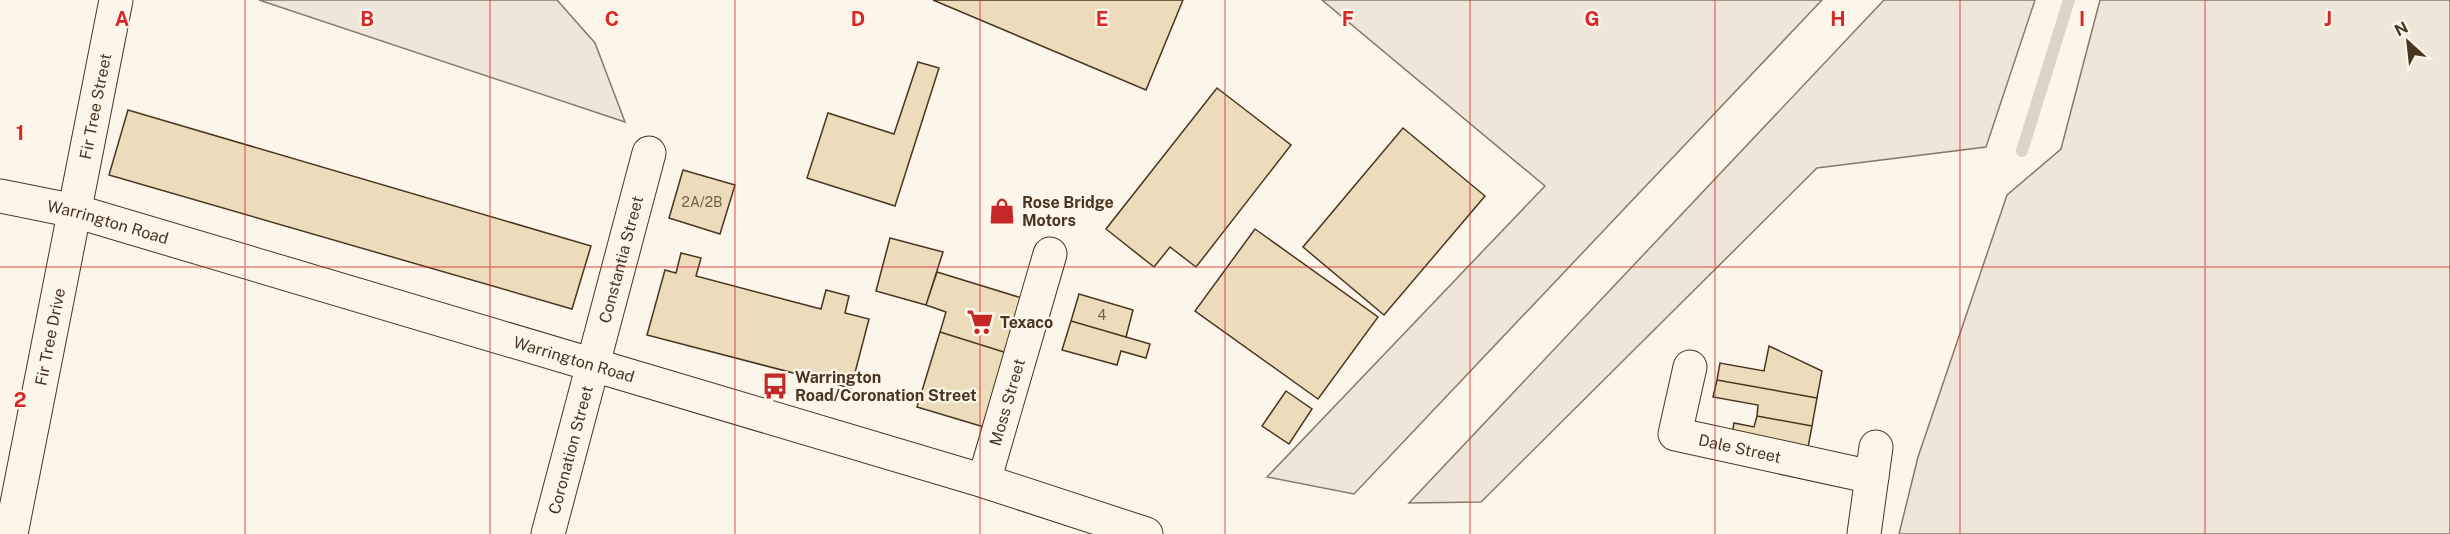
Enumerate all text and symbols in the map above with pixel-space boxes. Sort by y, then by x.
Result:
text: A [115,7,129,31]
text: B [360,7,374,31]
text: C [605,7,619,31]
text: D [851,7,865,31]
text: E [1096,7,1108,31]
text: F [1342,7,1354,31]
text: G [1584,7,1600,31]
text: H [1830,7,1846,31]
text: I [2079,7,2085,31]
text: J [2324,7,2332,31]
north arrow [2378,12,2438,72]
text: N [2392,18,2411,40]
street label: Fir Tree Street [75,52,115,161]
text: 1 [16,121,24,145]
place label: Rose Bridge Motors [1022,193,1114,230]
street label: Constantia Street [595,194,647,325]
house number: 2A/2B [682,194,722,210]
street label: Warrington Road [45,196,171,248]
shop icon: Rose Bridge Motors [987,196,1017,226]
street label: Fir Tree Drive [31,286,69,387]
supermarket icon: Texaco [965,307,995,337]
house number: 4 [1098,307,1107,323]
place label: Texaco [1000,313,1053,332]
street label: Warrington Road [511,332,637,386]
street label: Moss Street [985,356,1029,448]
place label: Warrington Road/Coronation Street [795,368,977,405]
bus stop icon: Warrington Road/Coronation Street [760,371,790,401]
street label: Coronation Street [544,384,596,516]
text: 2 [14,388,26,412]
street label: Dale Street [1697,430,1783,466]

